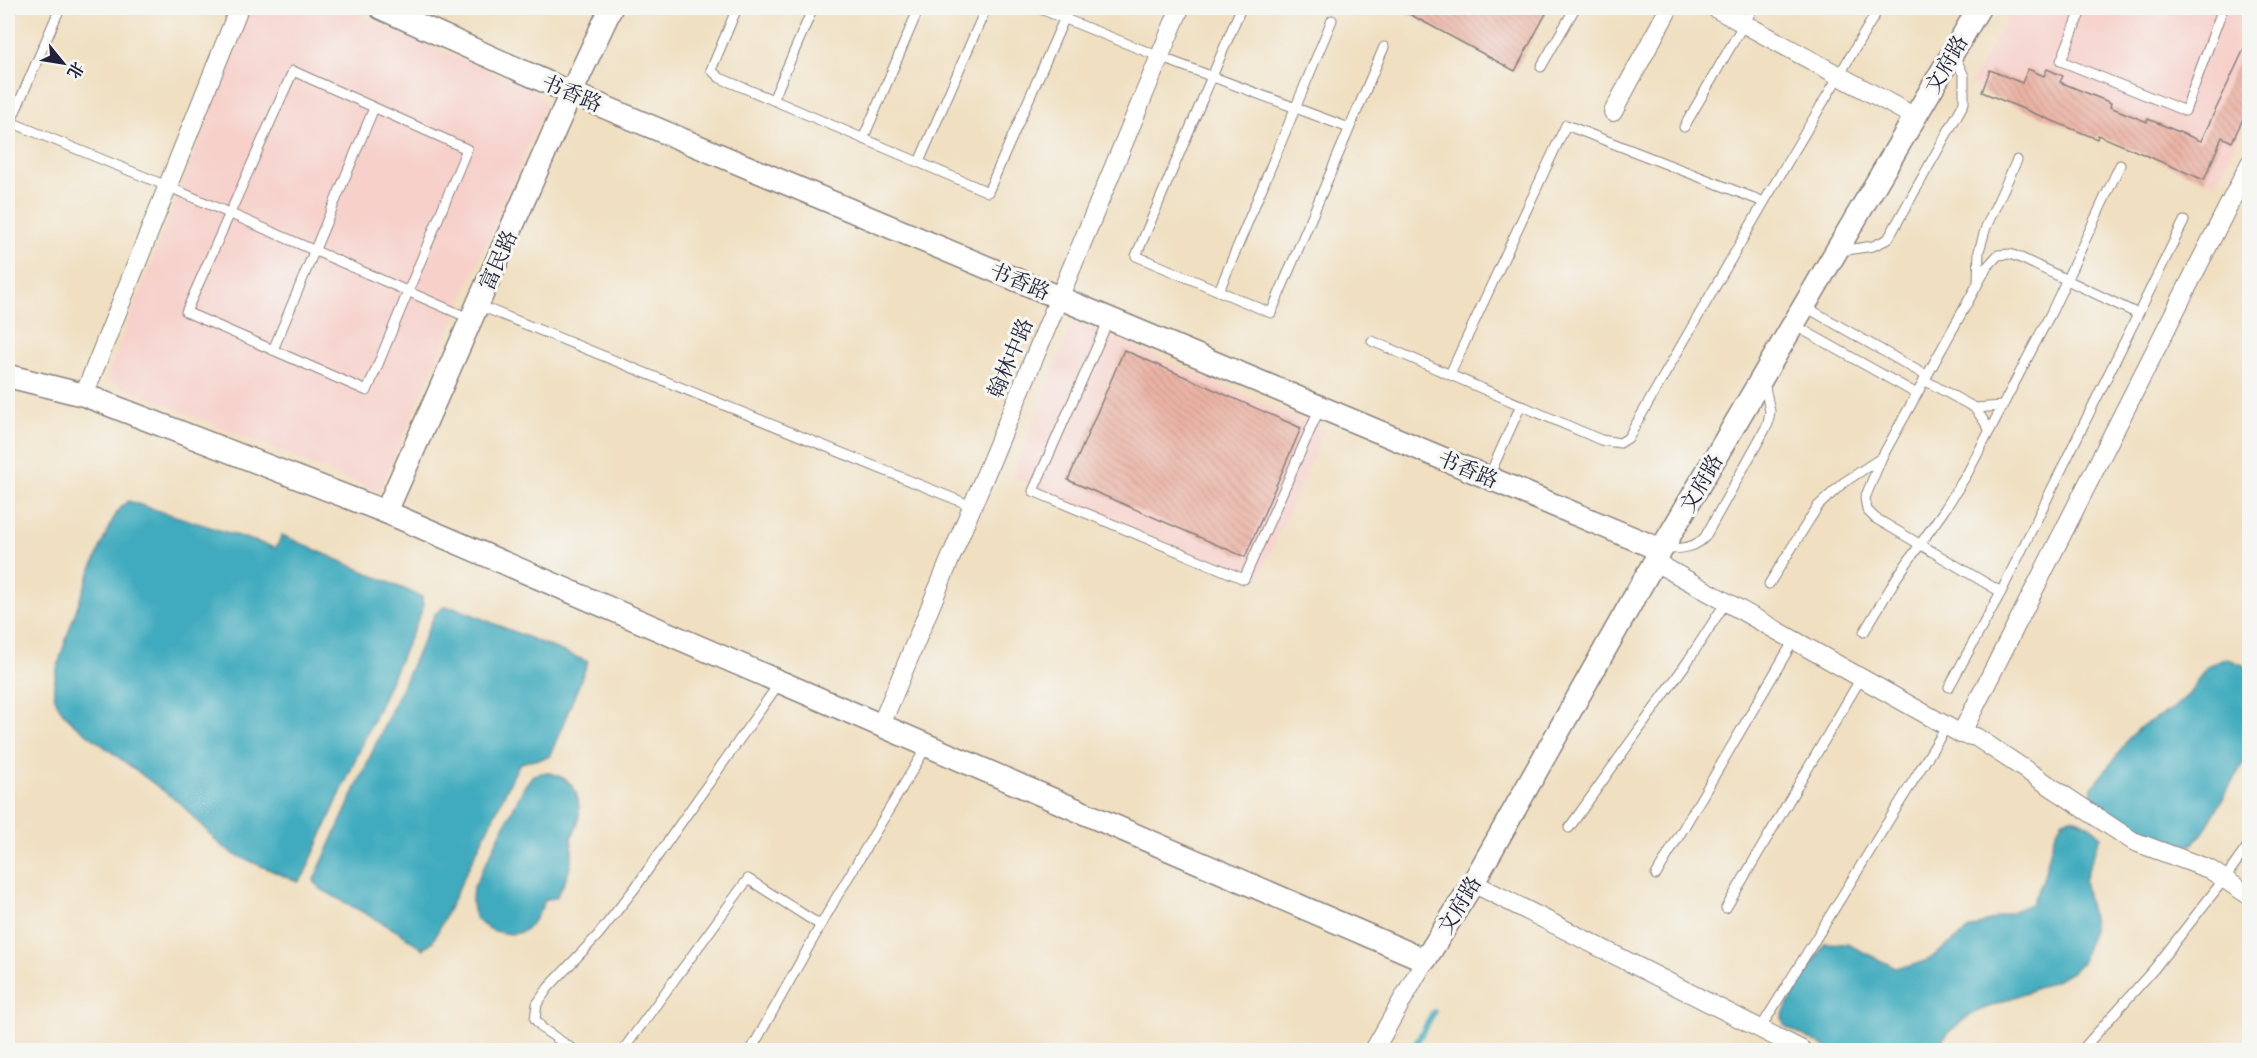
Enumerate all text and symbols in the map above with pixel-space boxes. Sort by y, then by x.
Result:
street label: 文府路 [1917,29,1975,99]
north arrow [33,33,93,93]
text: 北 [62,58,90,83]
street label: 书香路 [537,66,607,120]
street label: 富民路 [471,225,525,295]
street label: 书香路 [985,254,1055,308]
street label: 翰林中路 [979,313,1041,403]
street label: 书香路 [1433,442,1503,496]
street label: 文府路 [1672,448,1730,518]
street label: 文府路 [1429,870,1489,940]

